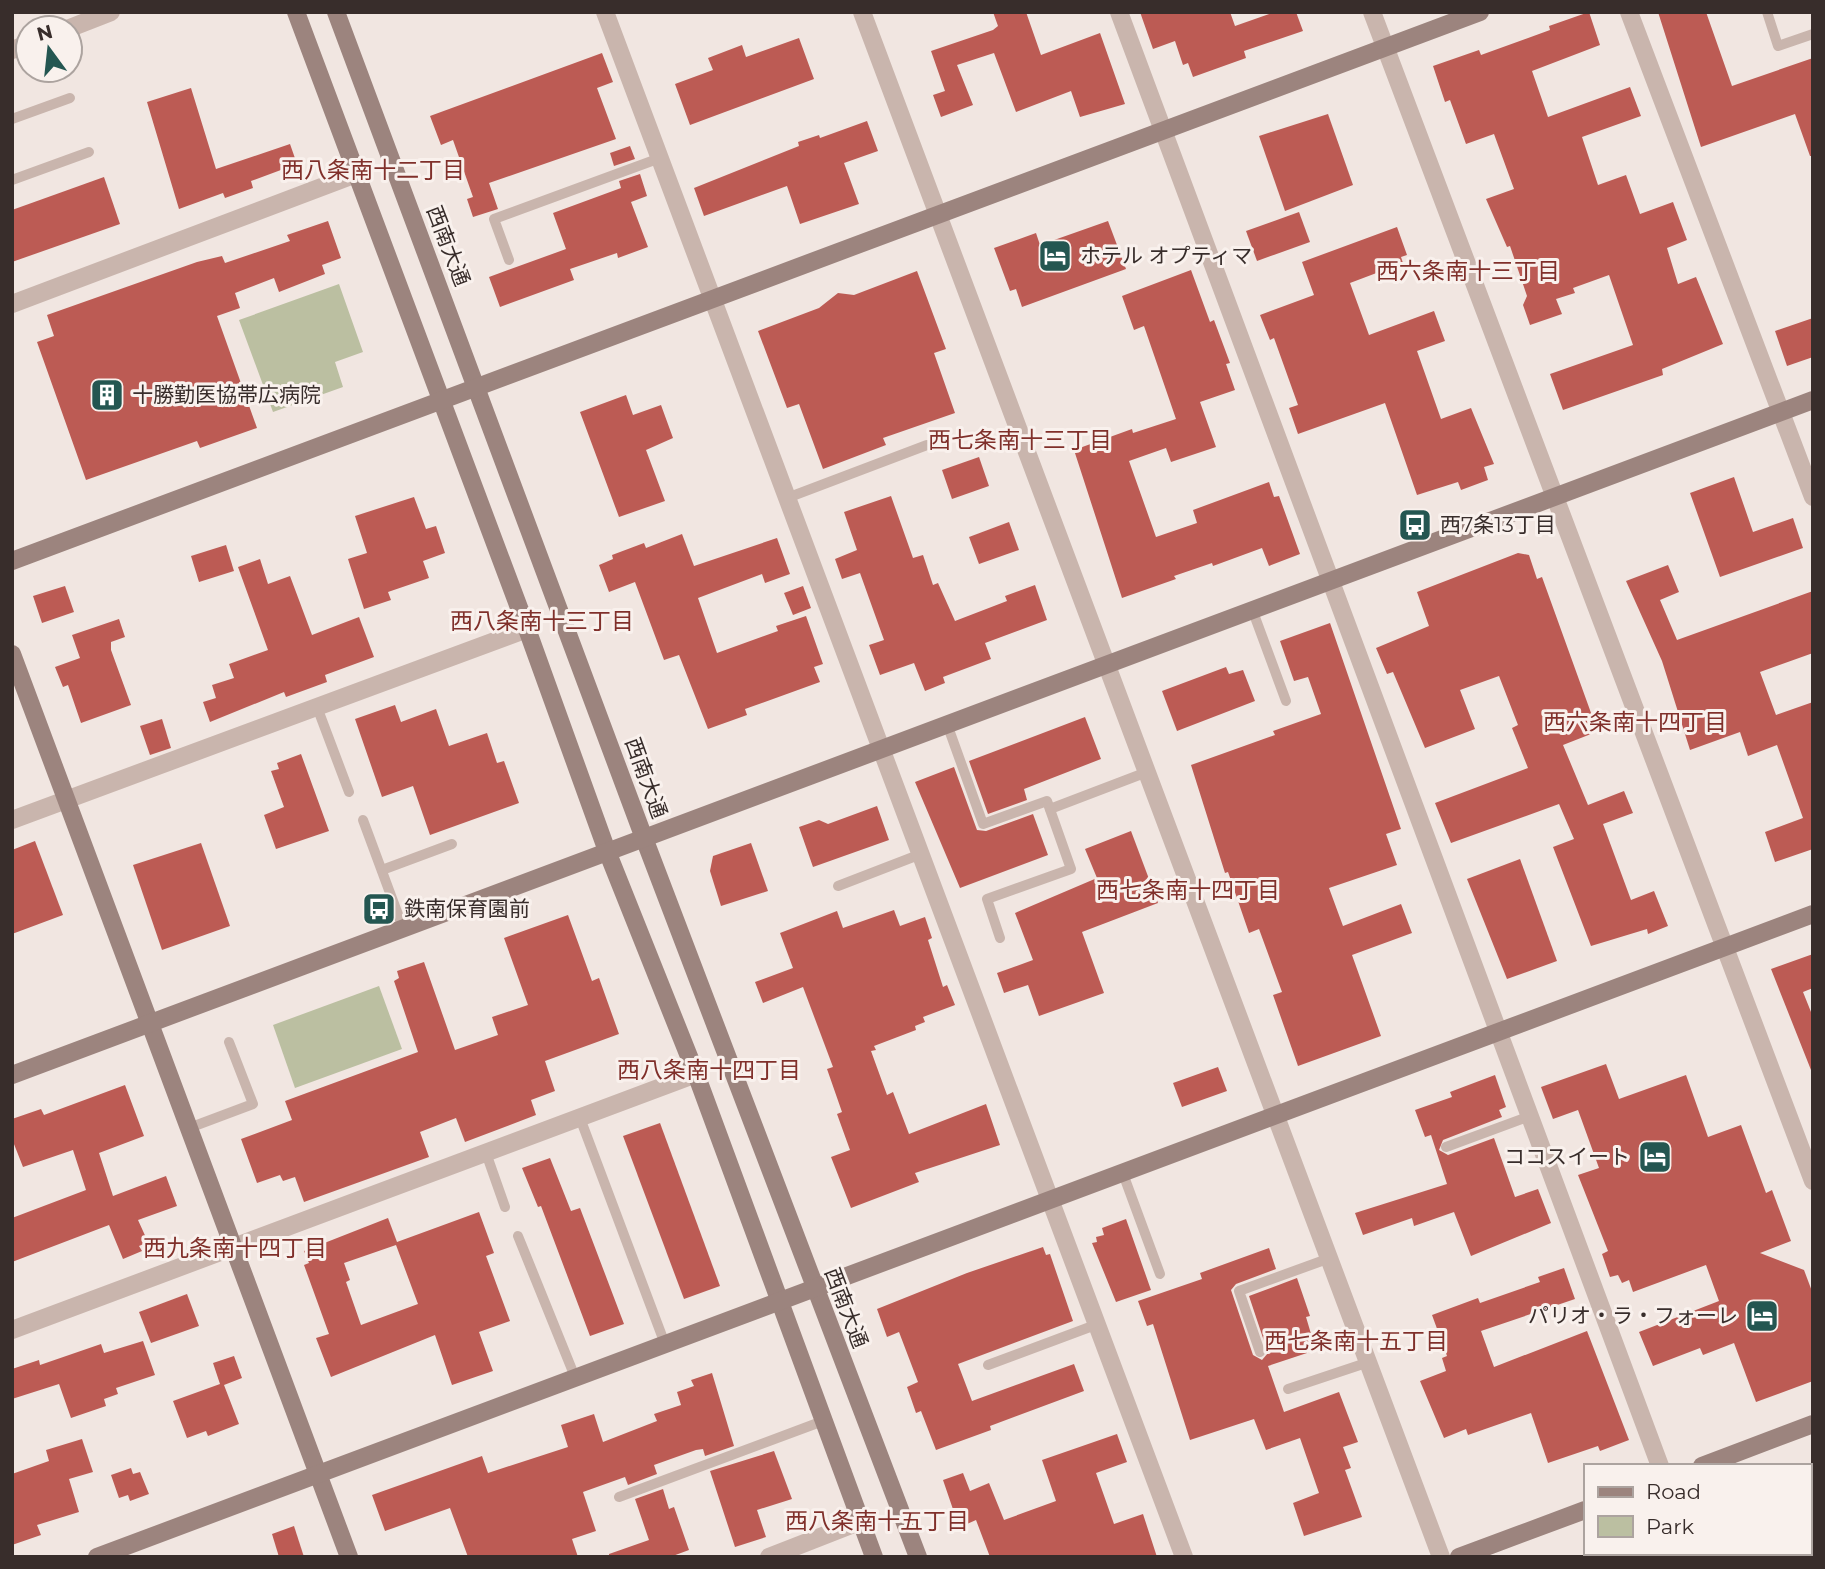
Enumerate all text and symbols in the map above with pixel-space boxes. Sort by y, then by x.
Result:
north arrow [14,14,84,84]
text: N [34,20,55,46]
district label: 西八条南十二丁目 [281,156,465,184]
street label: 西南大通 [422,202,475,290]
hotel icon: ホテル オプティマ [1036,237,1074,275]
place label: ホテル オプティマ [1080,243,1252,268]
district label: 西六条南十三丁目 [1376,257,1560,285]
building icon: 十勝勤医協帯広病院 [88,376,126,414]
place label: 十勝勤医協帯広病院 [132,382,321,407]
district label: 西七条南十三丁目 [928,426,1112,454]
bus stop icon: 西7条13丁目 [1396,506,1434,544]
place label: 西7条13丁目 [1440,512,1556,537]
district label: 西八条南十三丁目 [450,607,634,635]
district label: 西六条南十四丁目 [1543,708,1727,736]
street label: 西南大通 [620,734,673,822]
district label: 西七条南十四丁目 [1096,876,1280,904]
bus stop icon: 鉄南保育園前 [360,890,398,928]
place label: 鉄南保育園前 [404,896,530,921]
district label: 西八条南十四丁目 [617,1056,801,1084]
hotel icon: ココスイート [1636,1138,1674,1176]
place label: ココスイート [1504,1144,1630,1169]
district label: 西九条南十四丁目 [143,1234,327,1262]
street label: 西南大通 [820,1264,873,1352]
hotel icon: パリオ・ラ・フォーレ [1743,1297,1781,1335]
place label: パリオ・ラ・フォーレ [1528,1303,1738,1328]
district label: 西七条南十五丁目 [1264,1327,1448,1355]
legend [1584,1464,1811,1555]
text: Road [1646,1479,1701,1504]
district label: 西八条南十五丁目 [785,1507,969,1535]
text: Park [1646,1514,1694,1539]

